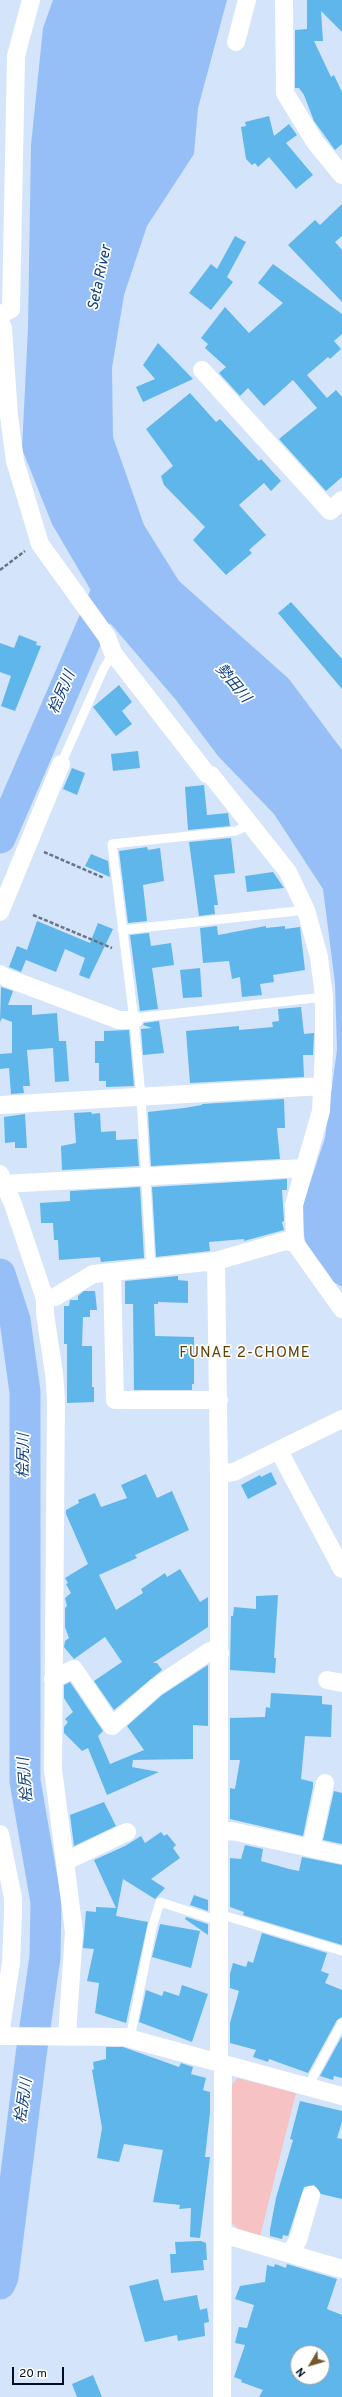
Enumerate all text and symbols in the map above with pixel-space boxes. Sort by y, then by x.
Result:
water label: Seta River [85,244,117,312]
water label: 勢田川 [211,661,253,707]
water label: 桧尻川 [46,669,80,717]
district label: FUNAE 2-CHOME [179,1345,311,1363]
water label: 桧尻川 [16,1434,34,1478]
water label: 桧尻川 [16,1757,38,1803]
water label: 桧尻川 [13,2077,37,2125]
north arrow [290,2345,330,2385]
scale bar [14,2359,66,2385]
text: N [293,2364,309,2379]
text: 20 m [19,2366,47,2382]

